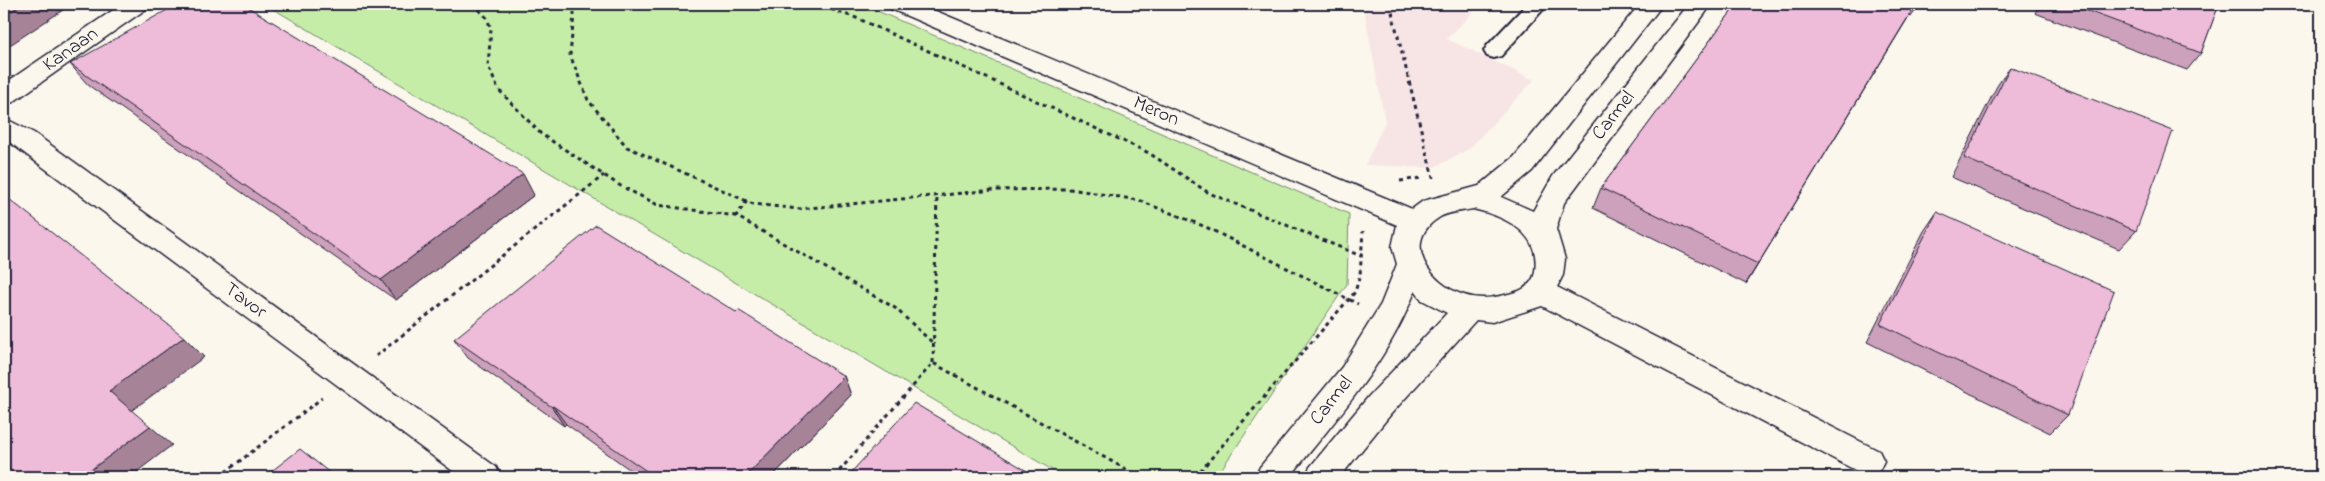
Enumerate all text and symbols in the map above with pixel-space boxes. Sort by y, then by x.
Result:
street label: Kanaan [37,20,105,80]
street label: Carmel [1585,85,1643,147]
street label: Meron [1128,89,1184,135]
street label: Tavor [218,276,273,327]
street label: Carmel [1303,370,1361,432]

